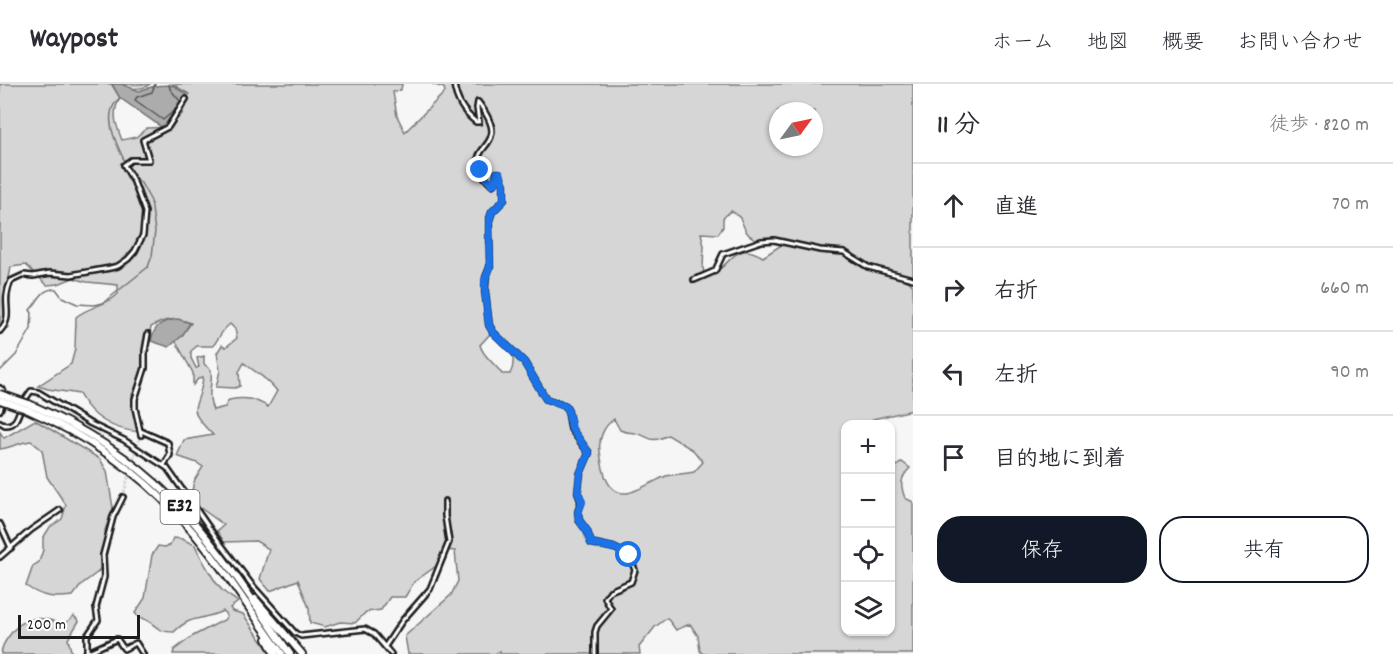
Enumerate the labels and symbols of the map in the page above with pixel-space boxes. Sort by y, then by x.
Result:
north arrow [769,102,823,156]
route end [466,156,492,182]
road number: E32 [160,490,200,524]
route start [615,541,641,567]
scale bar [18,612,140,640]

